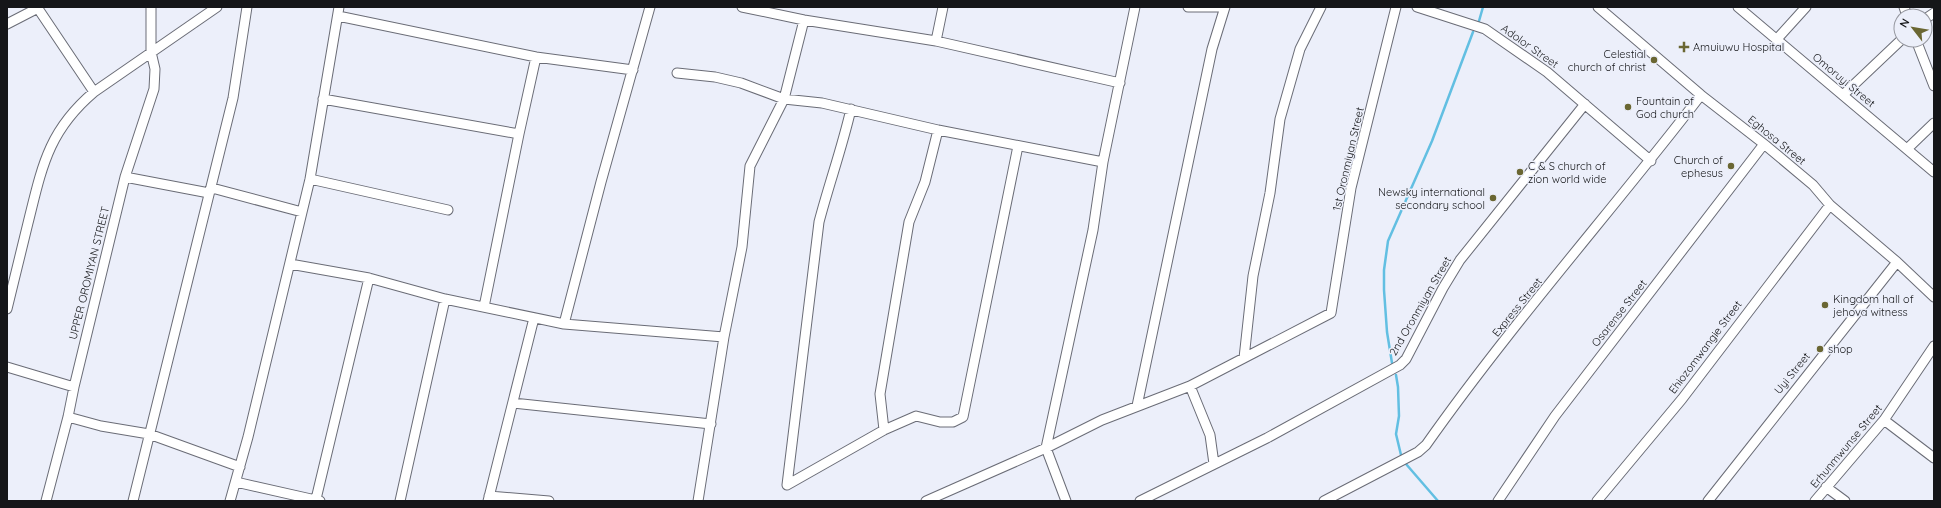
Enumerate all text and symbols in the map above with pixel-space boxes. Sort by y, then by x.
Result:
north arrow [1893,8,1933,48]
text: N [1896,16,1913,30]
street label: Adolor Street [1499,21,1562,71]
place label: Amuiuwu Hospital [1693,40,1784,54]
marker: Amuiuwu Hospital [1678,41,1690,53]
place label: Celestial church of christ [1568,47,1646,74]
street label: Omoruyi Street [1810,50,1878,110]
marker: Celestial church of christ [1649,55,1659,65]
place label: Fountain of God church [1636,94,1694,121]
marker: Fountain of God church [1623,102,1633,112]
street label: 1st Oronmiyan Street [1329,105,1367,212]
street label: Eghosa Street [1745,112,1809,168]
place label: Church of ephesus [1674,153,1723,180]
place label: C & S church of zion world wide [1528,159,1606,186]
marker: Church of ephesus [1726,161,1736,171]
marker: C & S church of zion world wide [1515,167,1525,177]
place label: Newsky international secondary school [1378,185,1485,212]
marker: Newsky international secondary school [1488,193,1498,203]
street label: UPPER OROMIYAN STREET [66,205,112,341]
street label: 2nd Oronmiyan Street [1386,254,1454,358]
street label: Express Street [1489,274,1545,339]
street label: Osarense Street [1588,276,1650,349]
place label: Kingdom hall of jehova witness [1832,292,1914,319]
street label: Ehiozomwangie Street [1665,297,1745,396]
marker: Kingdom hall of jehova witness [1820,300,1830,310]
place label: shop [1828,342,1853,356]
marker: shop [1815,344,1825,354]
street label: Uyi Street [1771,349,1813,397]
street label: Erhunmwunse Street [1807,401,1885,491]

